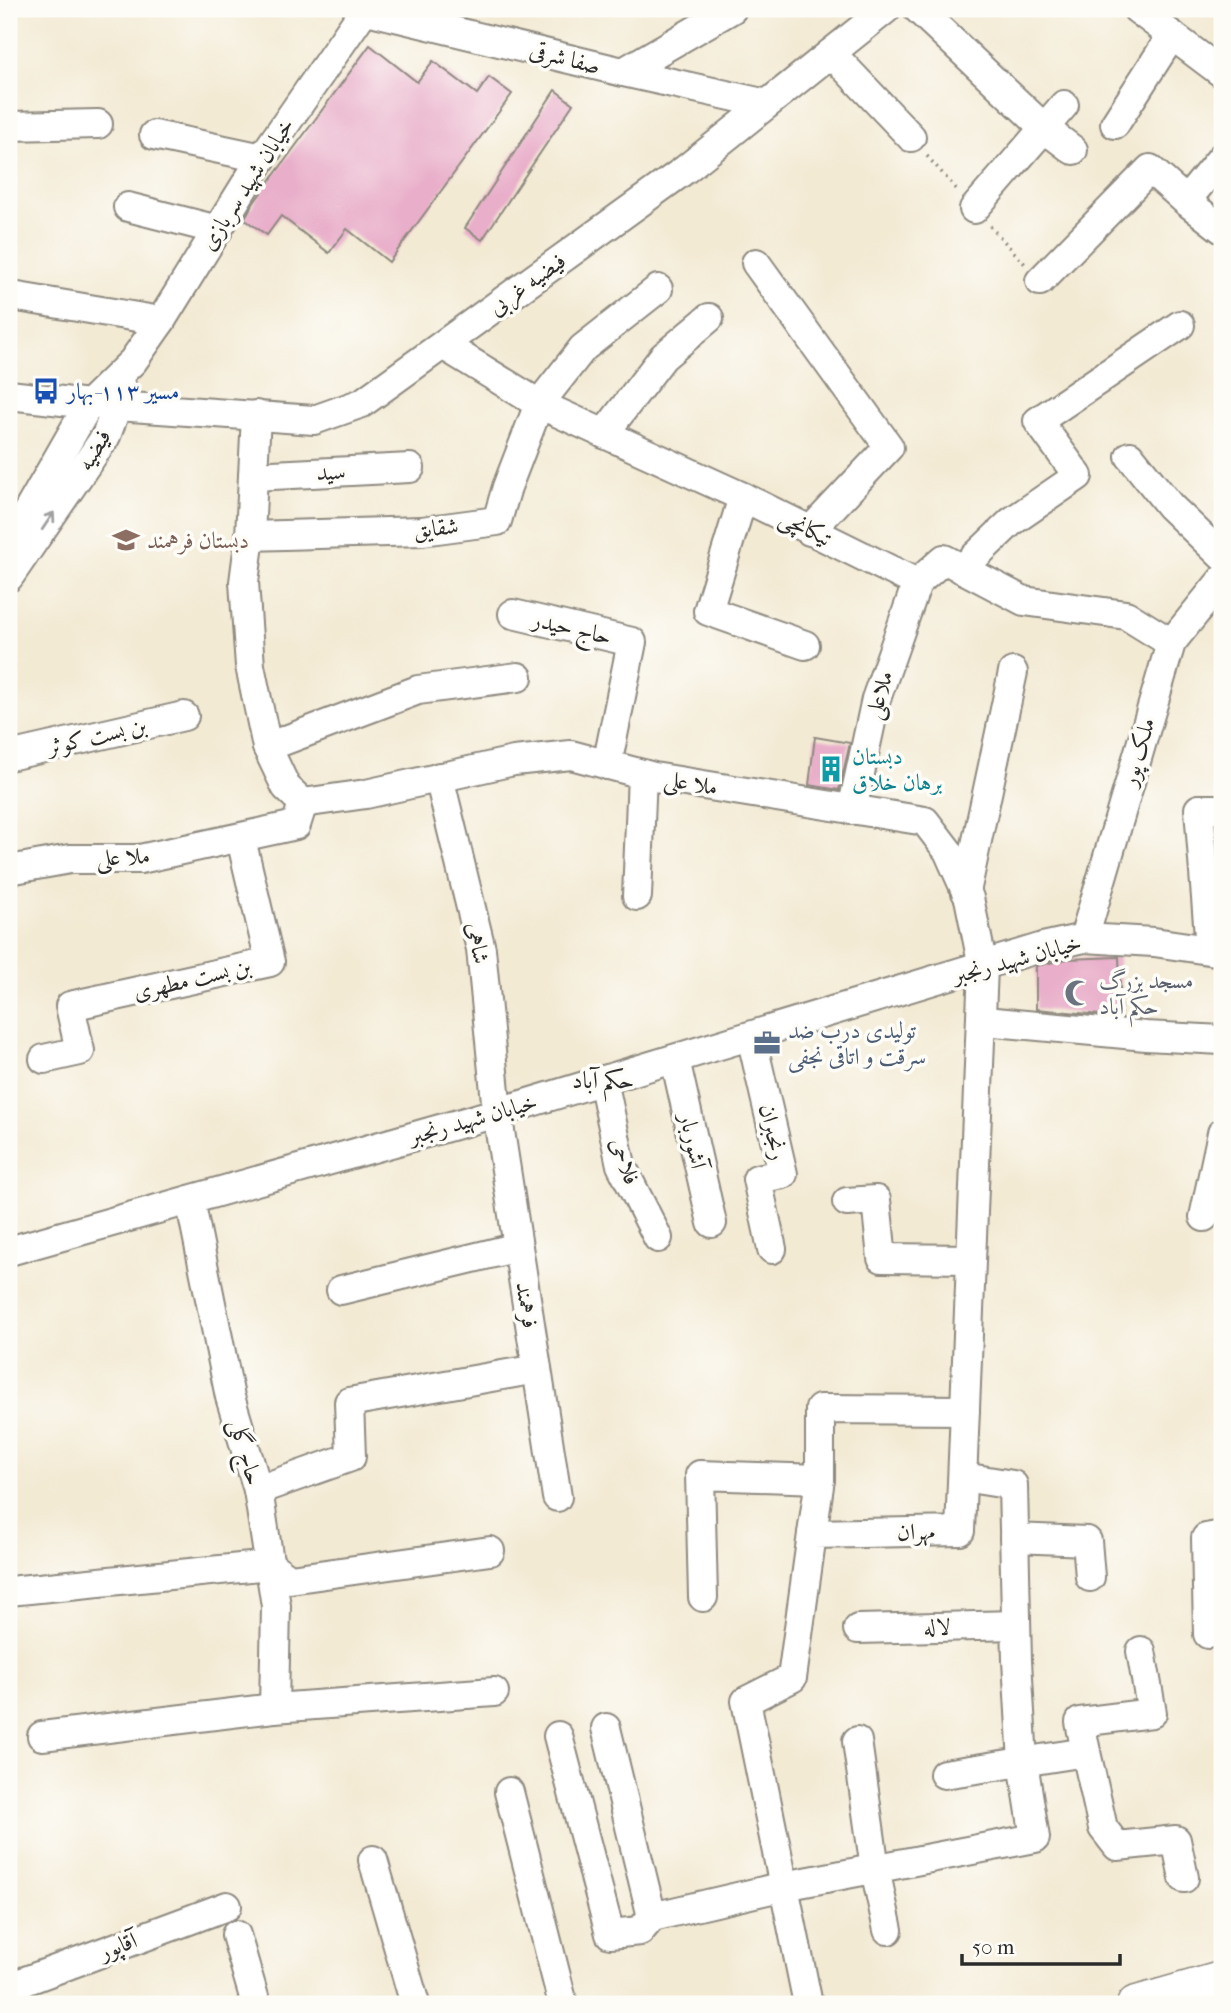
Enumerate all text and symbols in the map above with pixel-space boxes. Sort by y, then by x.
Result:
street label: صفا شرقی [526,36,603,82]
street label: خیابان شهید سربازی [194,113,302,256]
street label: فیضیه غربی [483,247,572,323]
bus stop icon: مسیر ۱۱۳-بهار [31,376,61,406]
place label: مسیر ۱۱۳-بهار [65,378,180,406]
street label: فیضیه [71,424,117,476]
street label: سید [316,458,346,486]
street label: تیکانچی [774,504,837,554]
one-way arrow [41,512,55,531]
street label: شقایق [412,512,460,545]
school or university icon: دبستان فرهمند [111,525,141,555]
place label: دبستان فرهمند [147,527,249,555]
street label: حاج حیدر [526,605,614,657]
street label: ملاعلی [859,668,903,723]
street label: بن بست کوثر [43,712,149,762]
street label: ملک پور [1115,715,1164,792]
place label: دبستان برهان خلاق [852,743,942,796]
building icon: دبستان برهان خلاق [816,754,846,784]
street label: ملا علی [661,765,720,805]
street label: ملا علی [95,842,151,876]
street label: شاهی [461,920,495,966]
street label: خیابان شهید رنجبر [948,929,1085,991]
street label: بن بست مطهری [131,952,254,1007]
place label: مسجد بزرگ حکم آباد [1099,967,1193,1028]
mosque icon: مسجد بزرگ حکم آباد [1063,978,1093,1008]
place label: تولیدی درب ضد سرقت و اتاقی نجفی [788,1017,926,1073]
office icon: تولیدی درب ضد سرقت و اتاقی نجفی [752,1028,782,1058]
district label: حکم آباد [572,1066,634,1102]
street label: خیابان شهید رنجبر [404,1088,541,1152]
street label: رنجبران [753,1101,793,1163]
street label: آشوربار [673,1109,713,1174]
street label: فلاحی [604,1134,646,1188]
street label: فرهمند [509,1280,544,1330]
street label: حاج گلی [217,1415,269,1490]
street label: مهران [897,1518,936,1547]
street label: لاله [923,1613,951,1641]
scale bar [962,1922,1119,1966]
street label: آقاپور [93,1925,145,1969]
text: 50 m [972,1935,1015,1959]

